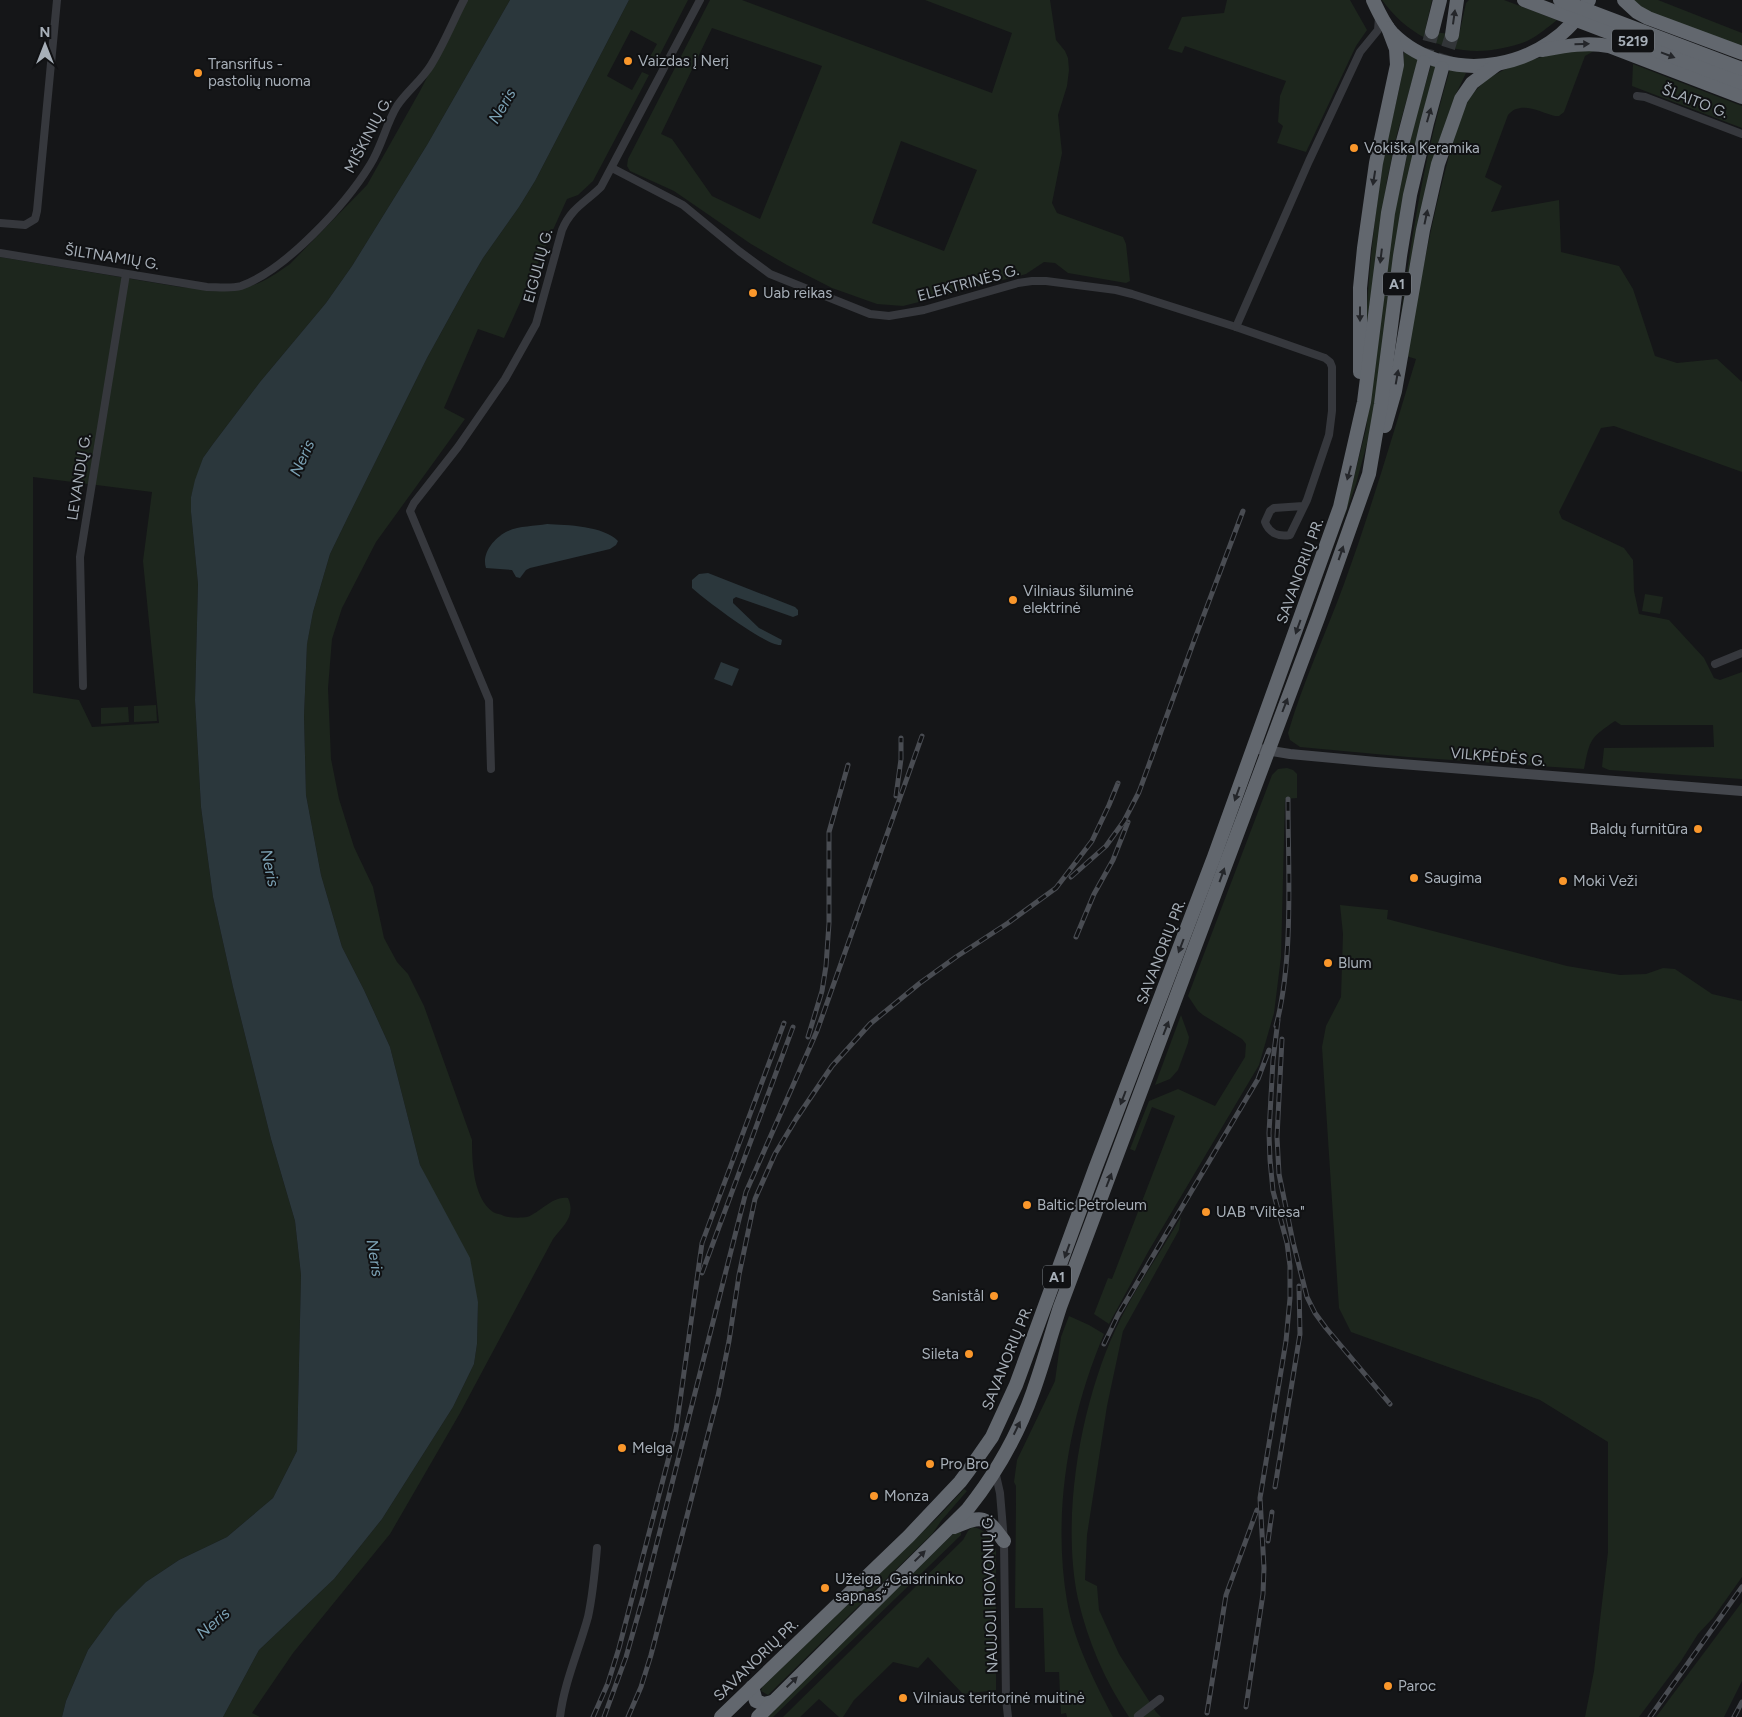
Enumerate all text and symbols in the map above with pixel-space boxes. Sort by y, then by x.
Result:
one-way arrow [1451,9,1459,25]
north arrow [20,20,70,70]
text: N [40,24,50,41]
road number: 5219 [1612,29,1654,52]
one-way arrow [1575,40,1591,48]
one-way arrow [1661,51,1675,59]
place label: Vaizdas į Nerį [638,52,729,70]
place label: Transrifus - pastolių nuoma [208,55,311,90]
marker: Vaizdas į Nerį [622,55,634,67]
marker: Transrifus - pastolių nuoma [192,67,204,79]
street label: ŠLAITO G. [1659,80,1731,122]
water label: Neris [484,84,520,127]
street label: MIŠKINIŲ G. [340,94,396,176]
one-way arrow [1425,108,1433,123]
place label: Vokiška Keramika [1364,139,1480,157]
marker: Vokiška Keramika [1348,142,1360,154]
one-way arrow [1369,170,1377,186]
one-way arrow [1422,209,1430,224]
street label: EIGULIŲ G. [520,227,556,305]
street label: ŠILTNAMIŲ G. [63,241,161,273]
one-way arrow [1377,249,1385,265]
street label: ELEKTRINĖS G. [915,261,1021,305]
road number: A1 [1383,272,1411,296]
place label: Uab reikas [763,284,832,302]
marker: Uab reikas [747,287,759,299]
one-way arrow [1356,306,1364,322]
one-way arrow [1394,368,1402,384]
street label: LEVANDŲ G. [63,432,95,522]
water label: Neris [286,436,319,479]
one-way arrow [1345,465,1353,480]
street label: SAVANORIŲ PR. [1273,516,1327,626]
one-way arrow [1337,545,1345,560]
place label: Vilniaus šiluminė elektrinė [1023,582,1134,617]
marker: Vilniaus šiluminė elektrinė [1007,594,1019,606]
one-way arrow [1294,620,1302,635]
one-way arrow [1282,698,1289,713]
street label: VILKPĖDĖS G. [1450,744,1546,770]
one-way arrow [1233,786,1240,801]
place label: Baldų furnitūra [1589,820,1688,838]
marker: Baldų furnitūra [1692,823,1704,835]
water label: Neris [257,848,283,889]
one-way arrow [1219,868,1227,883]
place label: Saugima [1424,869,1482,887]
marker: Saugima [1408,872,1420,884]
place label: Moki Veži [1573,872,1638,890]
marker: Moki Veži [1557,875,1569,887]
street label: SAVANORIŲ PR. [1133,897,1189,1007]
one-way arrow [1177,939,1185,954]
place label: Blum [1338,954,1372,972]
marker: Blum [1322,957,1334,969]
one-way arrow [1162,1020,1170,1035]
one-way arrow [1119,1091,1127,1106]
one-way arrow [1105,1172,1113,1187]
place label: Baltic Petroleum [1037,1196,1147,1214]
marker: Baltic Petroleum [1021,1199,1033,1211]
place label: UAB "Viltesa" [1216,1203,1305,1221]
marker: UAB "Viltesa" [1200,1206,1212,1218]
water label: Neris [363,1238,387,1279]
one-way arrow [1063,1243,1070,1258]
road number: A1 [1043,1266,1071,1288]
place label: Sanistål [932,1287,984,1305]
marker: Sanistål [988,1290,1000,1302]
street label: SAVANORIŲ PR. [978,1303,1036,1413]
place label: Sileta [922,1345,959,1363]
marker: Sileta [963,1348,975,1360]
one-way arrow [1014,1421,1022,1435]
place label: Melga [632,1439,673,1457]
marker: Melga [616,1442,628,1454]
place label: Pro Bro [940,1455,989,1473]
marker: Pro Bro [924,1458,936,1470]
place label: Monza [884,1487,929,1505]
marker: Monza [868,1490,880,1502]
street label: NAUJOJI RIOVONIŲ G. [978,1514,1002,1674]
one-way arrow [914,1550,926,1562]
place label: Užeiga „Gaisrininko sapnas“ [835,1570,964,1605]
marker: Užeiga „Gaisrininko sapnas“ [819,1582,831,1594]
water label: Neris [192,1603,234,1643]
street label: SAVANORIŲ PR. [710,1615,802,1705]
one-way arrow [786,1676,798,1688]
place label: Paroc [1398,1677,1436,1695]
marker: Paroc [1382,1680,1394,1692]
place label: Vilniaus teritorinė muitinė [913,1689,1085,1707]
marker: Vilniaus teritorinė muitinė [897,1692,909,1704]

